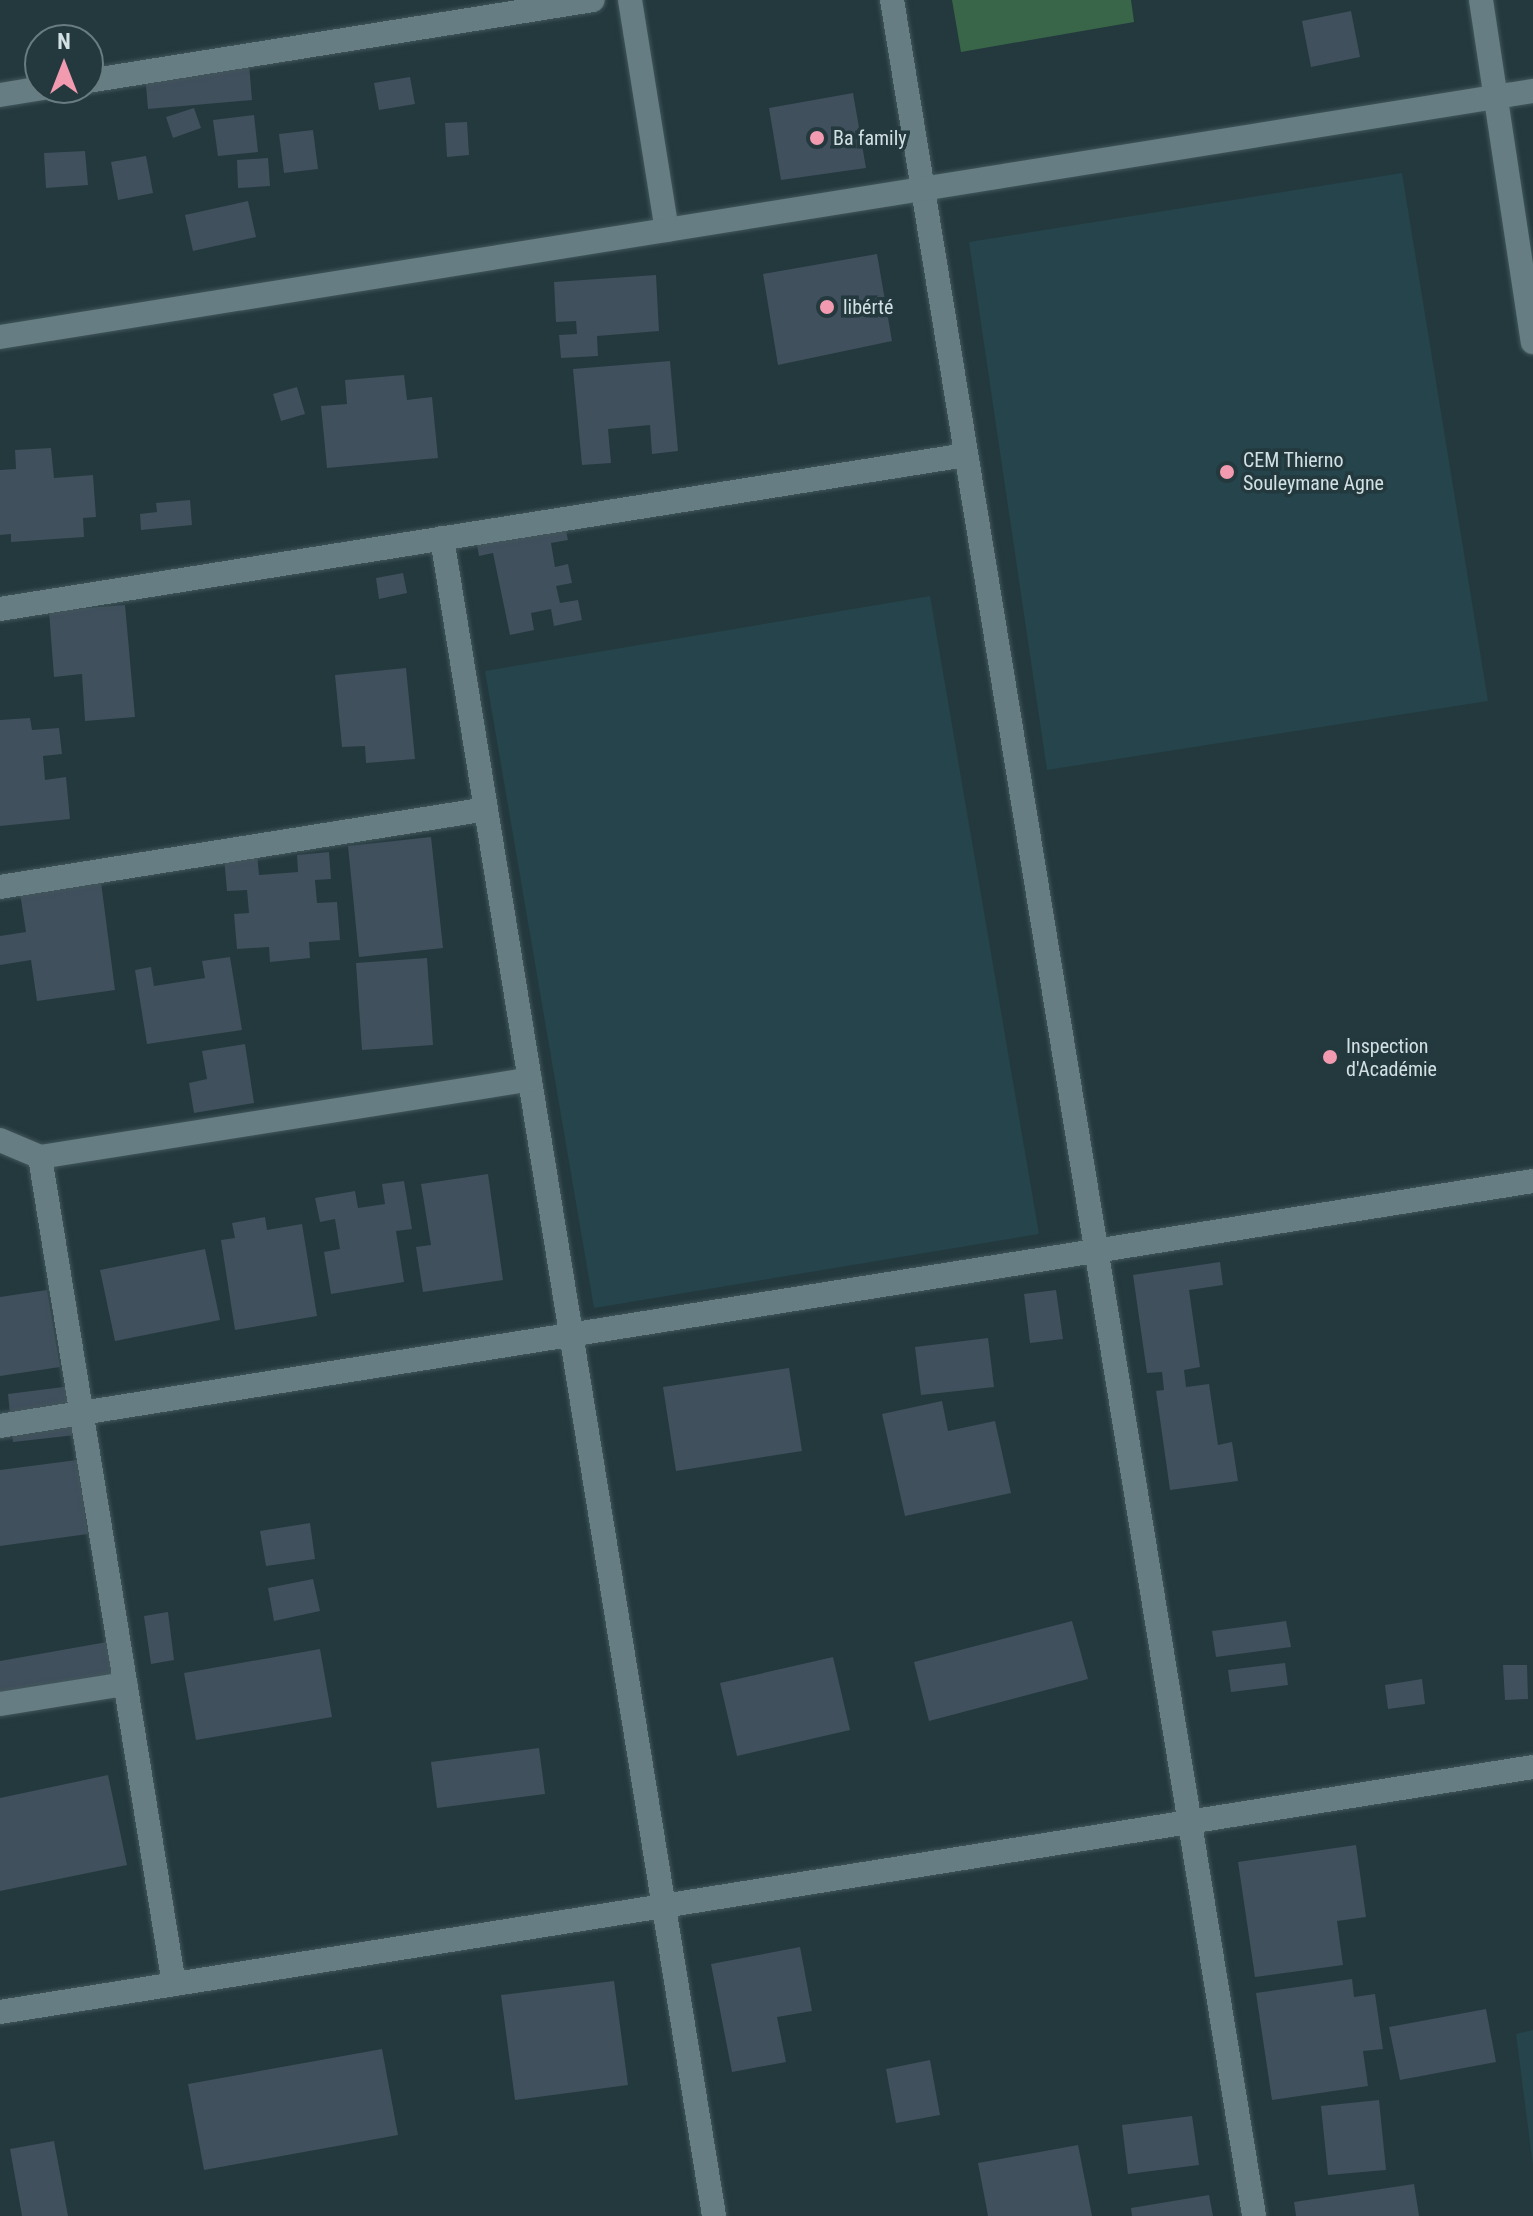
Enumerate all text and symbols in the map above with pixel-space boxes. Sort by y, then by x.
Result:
north arrow [24,24,104,104]
text: N [57,29,71,54]
place label: Ba family [833,126,907,150]
marker: Ba family [808,129,826,147]
place label: libérté [843,295,893,319]
marker: libérté [818,298,836,316]
place label: CEM Thierno Souleymane Agne [1243,448,1384,495]
marker: CEM Thierno Souleymane Agne [1218,463,1236,481]
place label: Inspection d'Académie [1346,1034,1437,1081]
marker: Inspection d'Académie [1321,1048,1339,1066]

